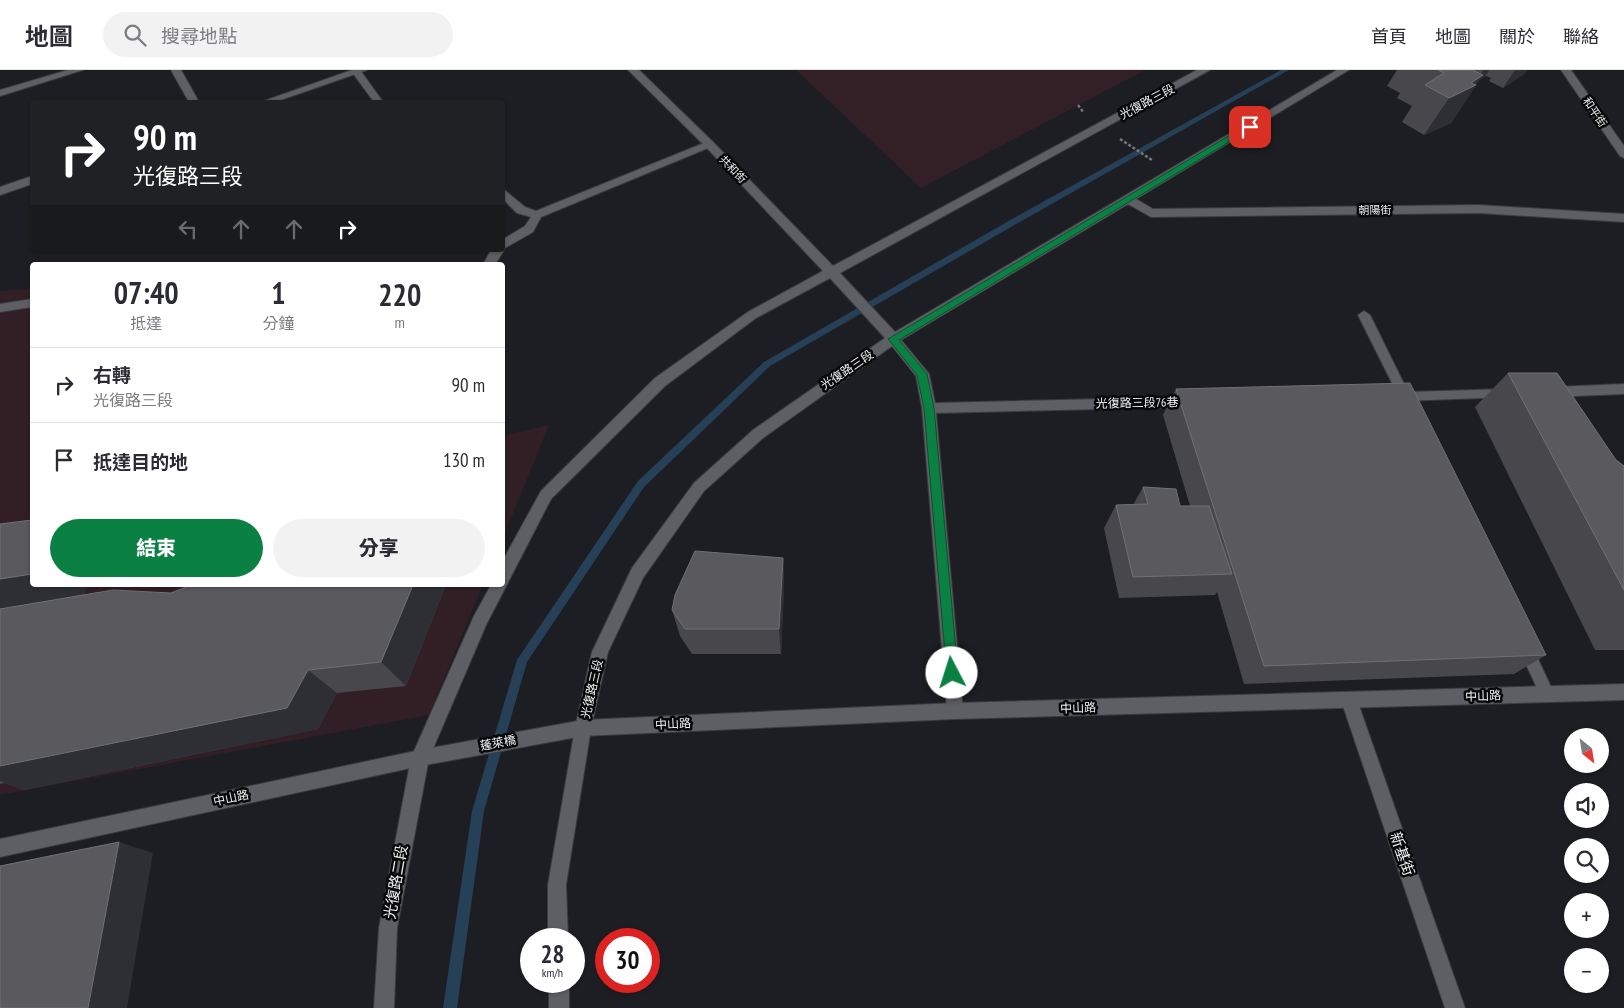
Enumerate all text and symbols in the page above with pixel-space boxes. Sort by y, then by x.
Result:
search box [103,12,453,57]
text: 地圖 [25,21,73,52]
icon: search [121,21,149,49]
text: 搜尋地點 [161,24,237,48]
text: 首頁 [1371,25,1407,48]
text: 地圖 [1435,25,1471,48]
text: 關於 [1499,25,1535,48]
text: 聯絡 [1563,25,1599,48]
street label: 光復路三段 [1117,81,1177,122]
street label: 和平街 [1580,94,1610,130]
pin [1229,106,1271,148]
icon: arrive [1236,113,1264,141]
text: 90 m [133,114,197,160]
icon: right [50,120,115,185]
street label: 共和街 [717,152,749,186]
text: 光復路三段 [133,162,243,190]
street label: 朝陽街 [1358,203,1392,217]
icon: left [174,215,202,243]
icon: ahead [227,215,255,243]
icon: ahead [280,215,308,243]
icon: right [333,215,361,243]
text: 07:40 [114,273,179,312]
text: 1 [271,273,286,312]
text: 220 [378,275,421,314]
text: m [395,312,405,332]
text: 抵達 [130,313,162,333]
text: 分鐘 [262,313,294,333]
street label: 光復路三段 [818,347,876,393]
text: 右轉 [93,363,131,387]
icon: right [50,371,78,399]
text: 90 m [452,373,485,397]
text: 光復路三段 [93,390,173,410]
street label: 光復路三段76巷 [1095,394,1179,411]
icon: arrive [50,446,78,474]
text: 130 m [443,448,485,472]
text: 抵達目的地 [93,450,188,474]
button: 結束 [50,519,263,577]
button: 分享 [273,519,485,577]
position arrow [925,646,977,698]
street label: 光復路三段 [577,658,606,720]
street label: 中山路 [1465,687,1501,704]
street label: 中山路 [1060,699,1096,716]
street label: 中山路 [655,715,691,732]
north arrow [1564,728,1609,772]
map controls [1564,728,1609,993]
street label: 蓬萊橋 [479,732,517,753]
button: sound [1564,783,1609,828]
street label: 中山路 [212,786,250,809]
street label: 新基街 [1386,829,1419,878]
button: search [1564,838,1609,883]
street label: 光復路二段 [380,843,411,921]
button: + [1564,893,1609,938]
speed limit sign: 30 [595,928,660,993]
text: 28 [541,938,564,970]
button: − [1564,948,1609,993]
text: km/h [542,965,563,980]

